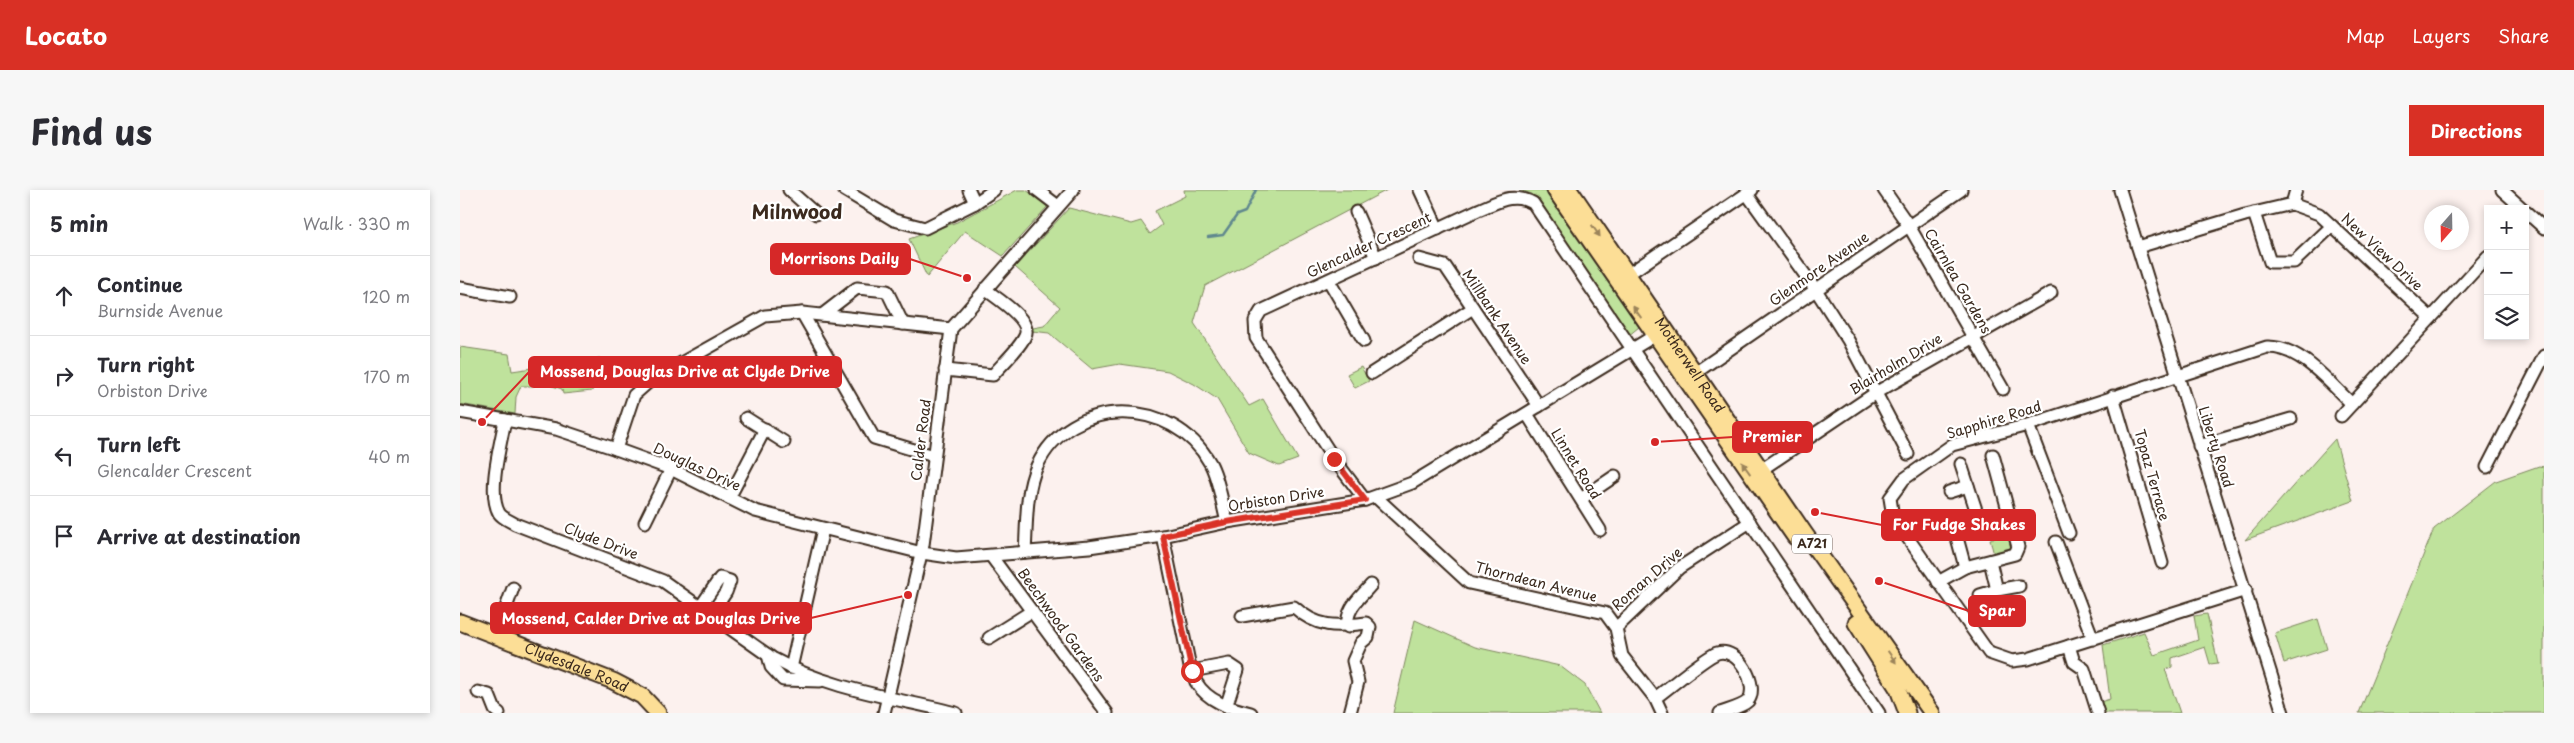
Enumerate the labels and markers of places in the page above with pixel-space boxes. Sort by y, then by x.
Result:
callout: Morrisons Daily [771,244,910,274]
callout: Mossend, Douglas Drive at Clyde Drive [529,357,841,387]
callout: Premier [1733,422,1812,452]
callout: For Fudge Shakes [1882,510,2035,540]
callout: Spar [1969,596,2025,626]
callout: Mossend, Calder Drive at Douglas Drive [491,603,811,633]

